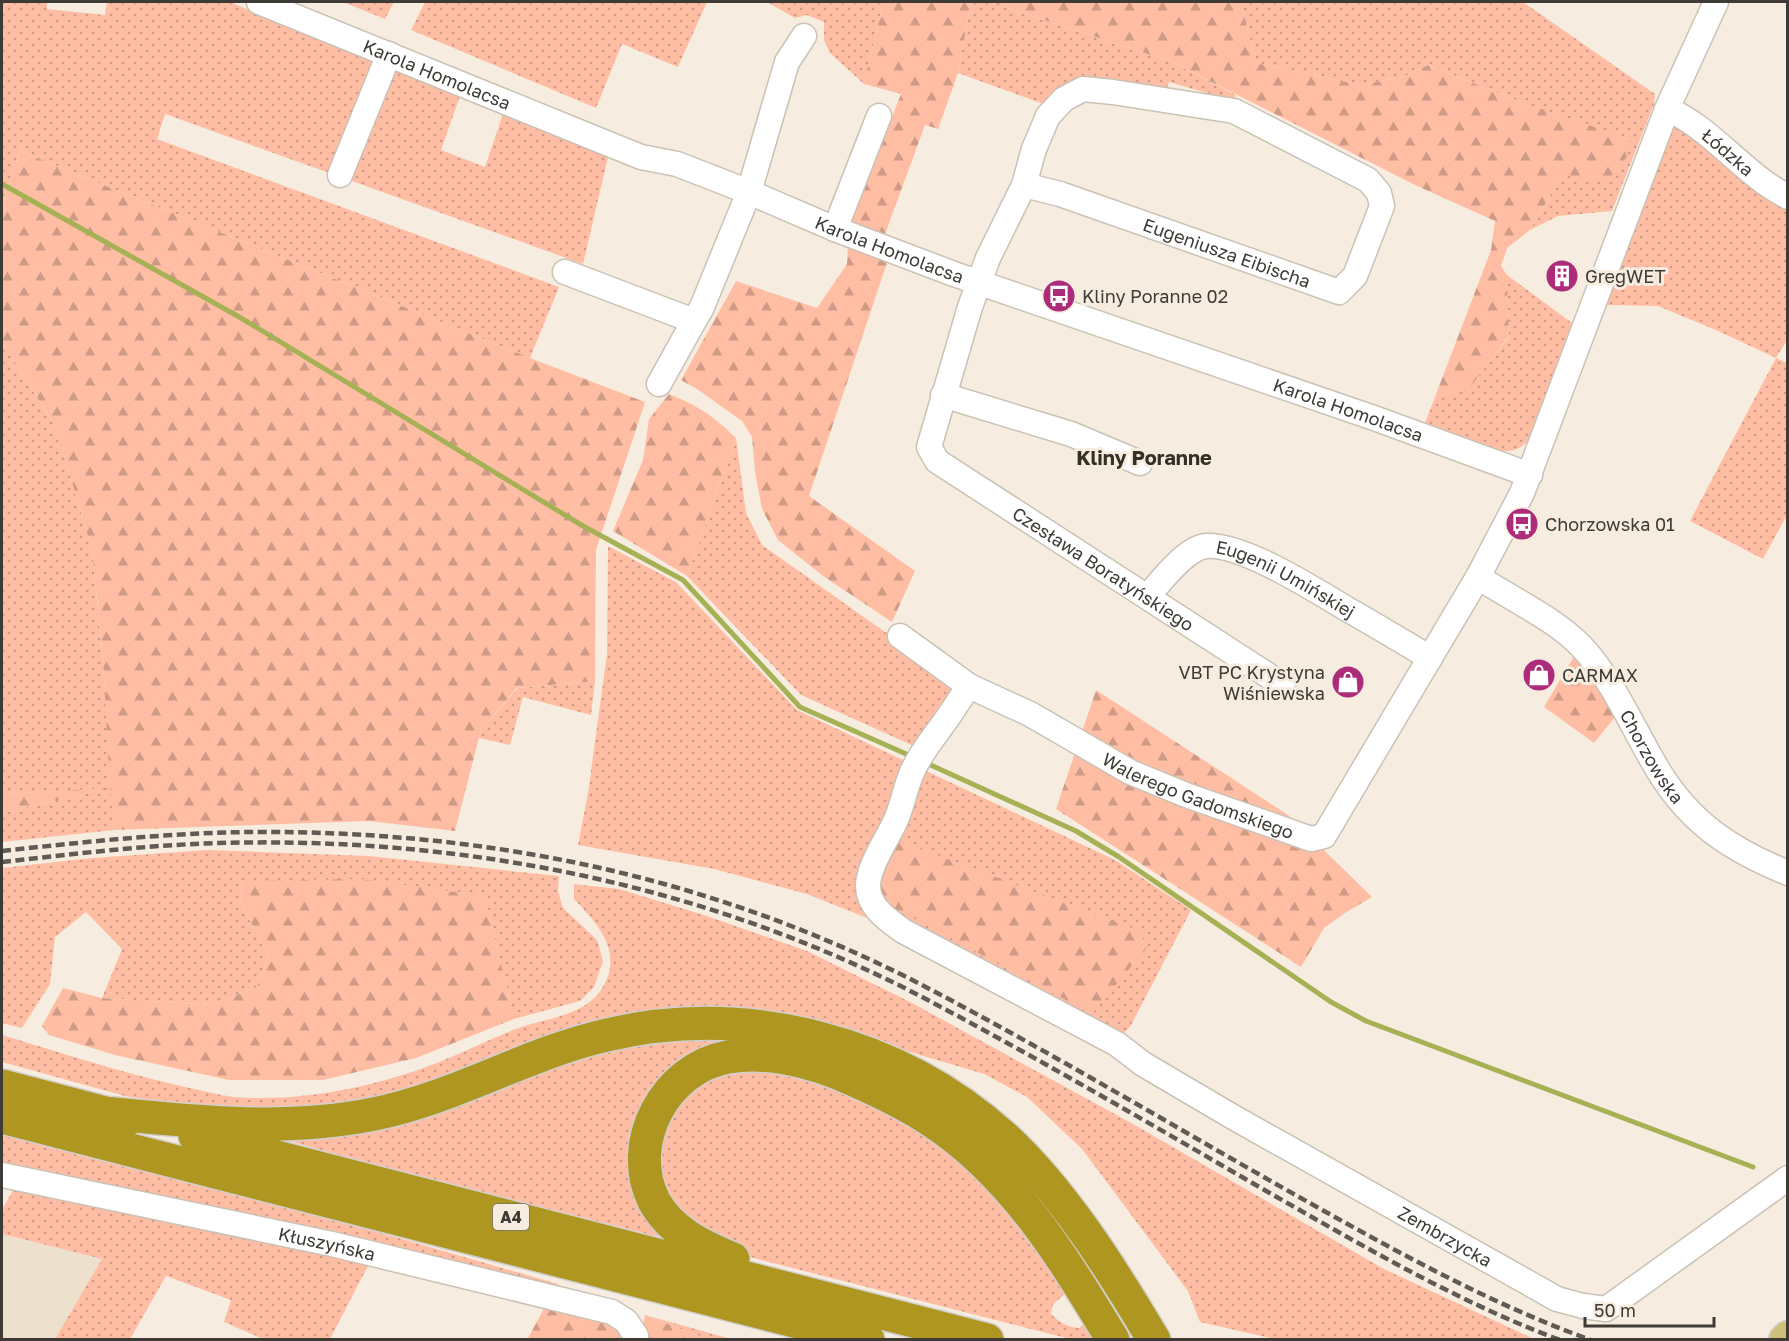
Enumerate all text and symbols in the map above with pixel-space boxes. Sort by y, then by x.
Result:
street label: Karola Homolacsa [360,34,514,114]
street label: Łódzka [1698,124,1758,181]
street label: Karola Homolacsa [812,211,967,288]
street label: Eugeniusza Eibischa [1140,213,1314,292]
building icon: GregWET [1544,258,1580,294]
place label: GregWET [1585,265,1666,287]
bus stop icon: Kliny Poranne 02 [1041,278,1077,314]
place label: Kliny Poranne 02 [1082,285,1228,307]
street label: Karola Homolacsa [1271,373,1426,446]
district label: Kliny Poranne [1076,445,1212,469]
street label: Czesława Boratyńskiego [1009,502,1198,635]
bus stop icon: Chorzowska 01 [1504,506,1540,542]
place label: Chorzowska 01 [1545,513,1675,535]
street label: Eugenii Umińskiej [1214,535,1359,622]
shop icon: CARMAX [1521,657,1557,693]
place label: VBT PC Krystyna Wiśniewska [1179,661,1325,704]
shop icon: VBT PC Krystyna Wiśniewska [1330,664,1366,700]
place label: CARMAX [1562,664,1638,686]
street label: Chorzowska [1616,706,1689,808]
street label: Walerego Gadomskiego [1099,747,1297,843]
street label: Zembrzycka [1394,1201,1496,1271]
road number: A4 [493,1204,529,1230]
street label: Kłuszyńska [276,1222,378,1265]
scale bar [1585,1290,1714,1328]
text: 50 m [1594,1299,1636,1321]

